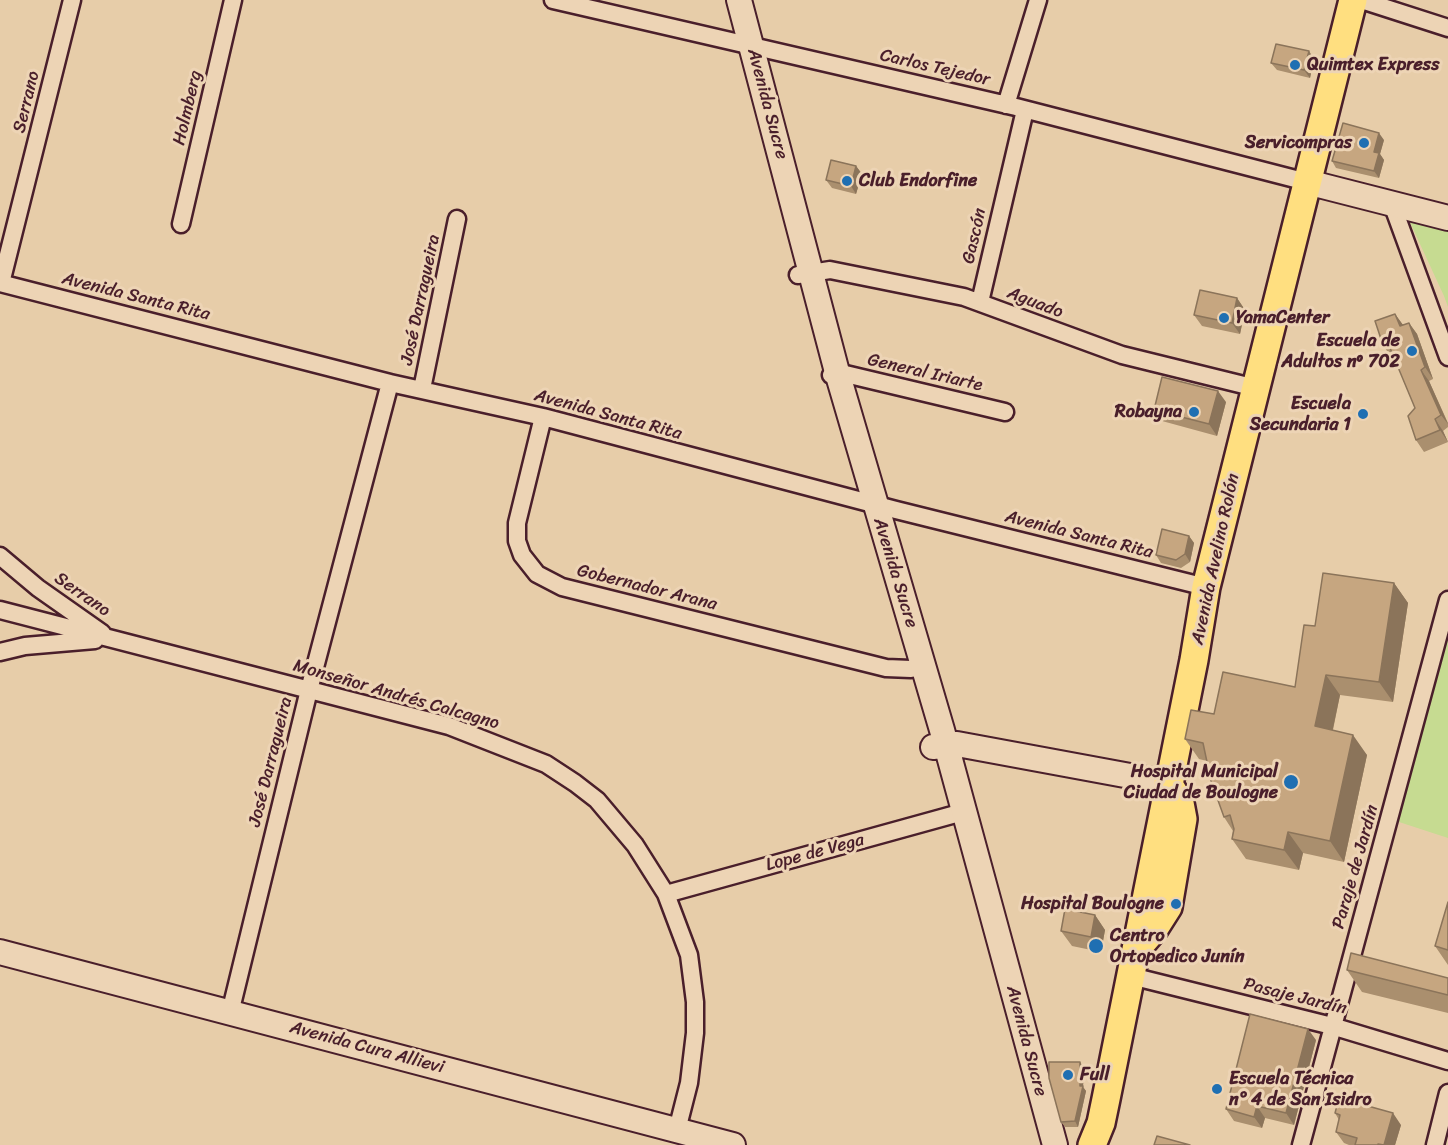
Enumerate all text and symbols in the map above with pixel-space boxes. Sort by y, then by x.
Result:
street label: Carlos Tejedor [878,45,992,91]
street label: Avenida Sucre [742,46,792,162]
place label: Quimtex Express [1307,54,1439,76]
marker: Quimtex Express [1288,58,1302,72]
street label: Holmberg [169,68,207,148]
street label: Serrano [9,69,45,135]
place label: Servicompras [1245,132,1352,154]
marker: Servicompras [1357,136,1371,150]
place label: Club Endorfine [859,170,977,192]
marker: Club Endorfine [840,174,854,188]
street label: Gascón [958,206,992,266]
street label: José Darragueira [397,233,445,367]
street label: Avenida Santa Rita [60,268,212,326]
street label: Aguado [1004,283,1066,323]
place label: YamaCenter [1236,307,1329,329]
marker: YamaCenter [1217,311,1231,325]
place label: Escuela de Adultos nº 702 [1281,330,1400,372]
marker: Escuela de Adultos nº 702 [1405,344,1419,358]
street label: General Iriarte [865,349,985,397]
street label: Avenida Santa Rita [532,385,684,445]
place label: Escuela Secundaria 1 [1250,393,1351,436]
place label: Robayna [1115,401,1182,423]
marker: Robayna [1187,405,1201,419]
marker: Escuela Secundaria 1 [1356,407,1370,421]
street label: Avenida Avelino Rolón [1187,472,1245,646]
street label: Avenida Santa Rita [1003,506,1155,564]
street label: Avenida Sucre [868,515,922,631]
street label: Gobernador Arana [575,560,719,616]
street label: Serrano [50,568,114,622]
street label: Monseñor Andrés Calcagno [290,655,502,735]
street label: José Darragueira [244,695,298,829]
place label: Hospital Municipal Ciudad de Boulogne [1124,761,1278,804]
marker: Hospital Municipal Ciudad de Boulogne [1282,773,1300,791]
street label: Paraje de Jardín [1328,802,1384,932]
street label: Lope de Vega [763,830,867,876]
place label: Hospital Boulogne [1021,893,1164,915]
marker: Hospital Boulogne [1169,897,1183,911]
place label: Centro Ortopedico Junín [1110,925,1245,968]
marker: Centro Ortopedico Junín [1087,937,1105,955]
street label: Pasaje Jardín [1241,974,1349,1020]
street label: Avenida Sucre [1001,983,1051,1099]
street label: Avenida Cura Allievi [287,1017,447,1079]
place label: Full [1080,1064,1110,1086]
marker: Full [1061,1068,1075,1082]
place label: Escuela Técnica n° 4 de San Isidro [1229,1068,1372,1110]
marker: Escuela Técnica n° 4 de San Isidro [1210,1082,1224,1096]

